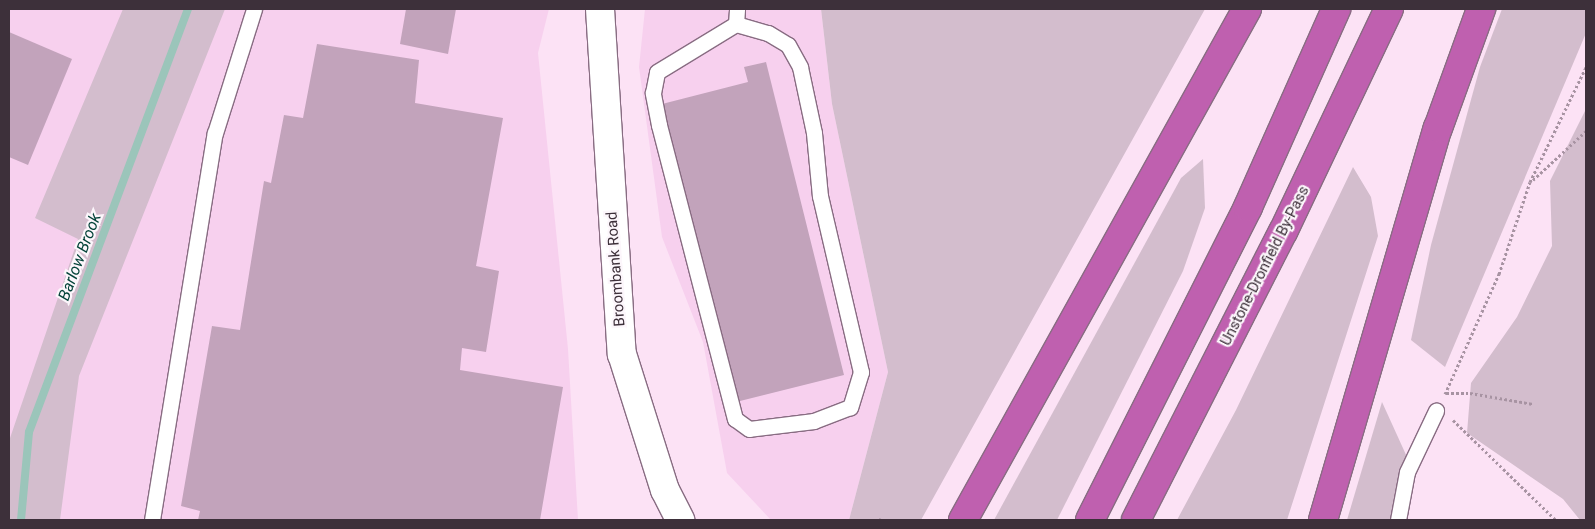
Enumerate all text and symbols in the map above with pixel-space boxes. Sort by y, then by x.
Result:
street label: Unstone-Dronfield By-Pass [1217,183,1313,349]
water label: Barlow Brook [55,211,105,303]
street label: Broombank Road [603,211,629,327]

